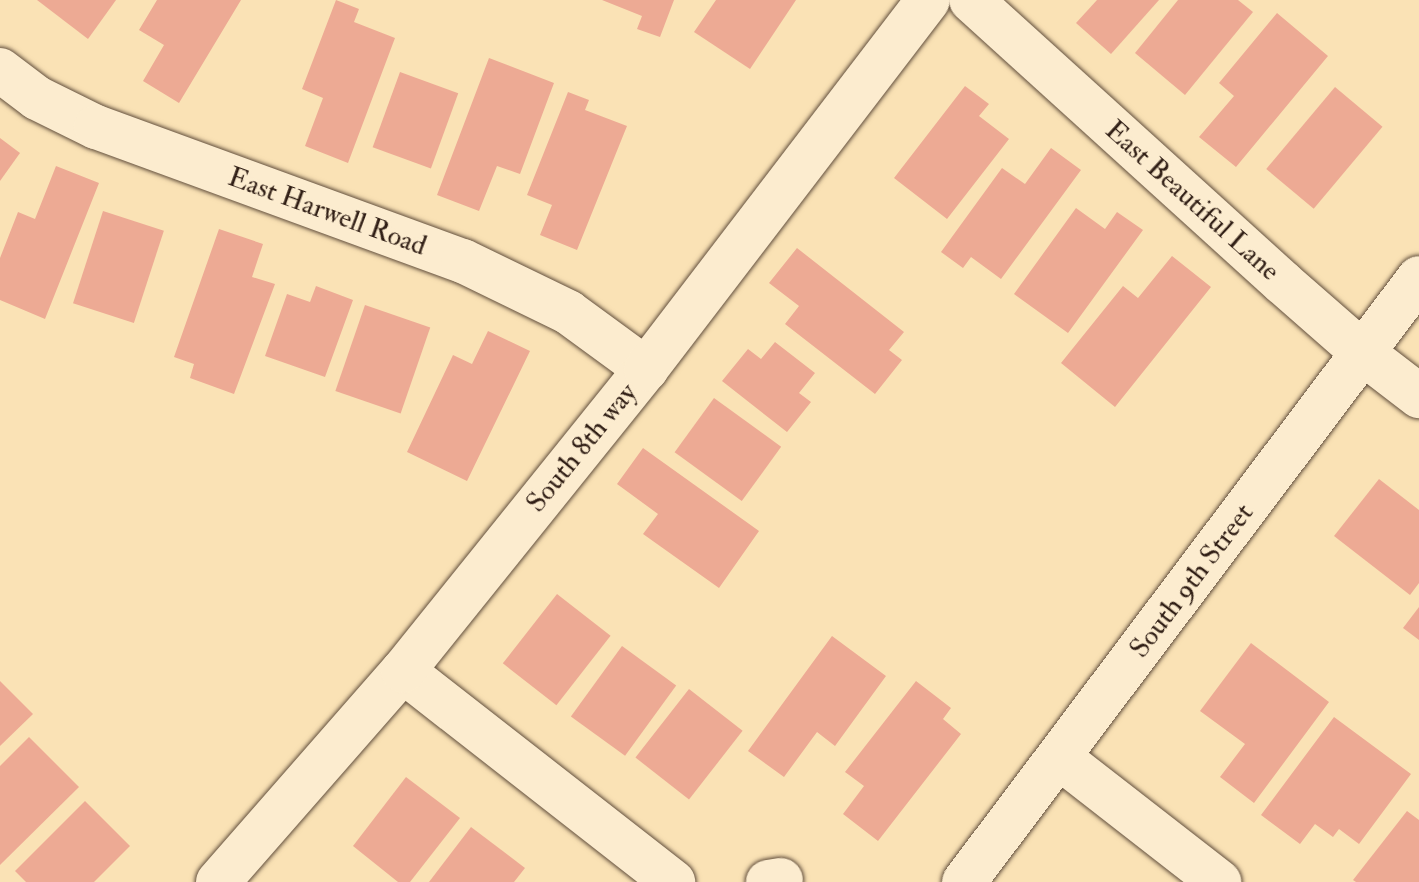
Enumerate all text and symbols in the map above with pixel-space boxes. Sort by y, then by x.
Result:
street label: East Beautiful Lane [1098,114,1286,288]
street label: East Harwell Road [223,161,431,263]
street label: South 8th way [520,377,644,519]
street label: South 9th Street [1123,497,1261,665]

